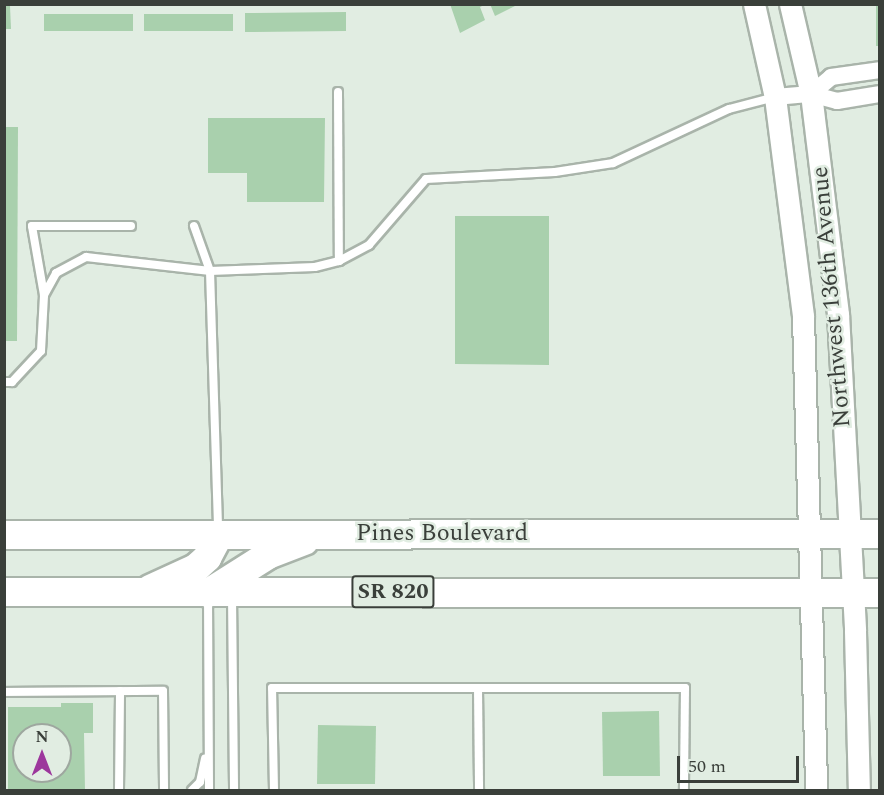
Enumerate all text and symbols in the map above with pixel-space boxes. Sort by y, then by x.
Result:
street label: Northwest 136th Avenue [806,165,858,429]
street label: Pines Boulevard [356,520,528,548]
road number: SR 820 [351,573,435,611]
north arrow [12,723,72,783]
text: N [35,725,49,749]
scale bar [680,744,802,782]
text: 50 m [688,753,726,780]

